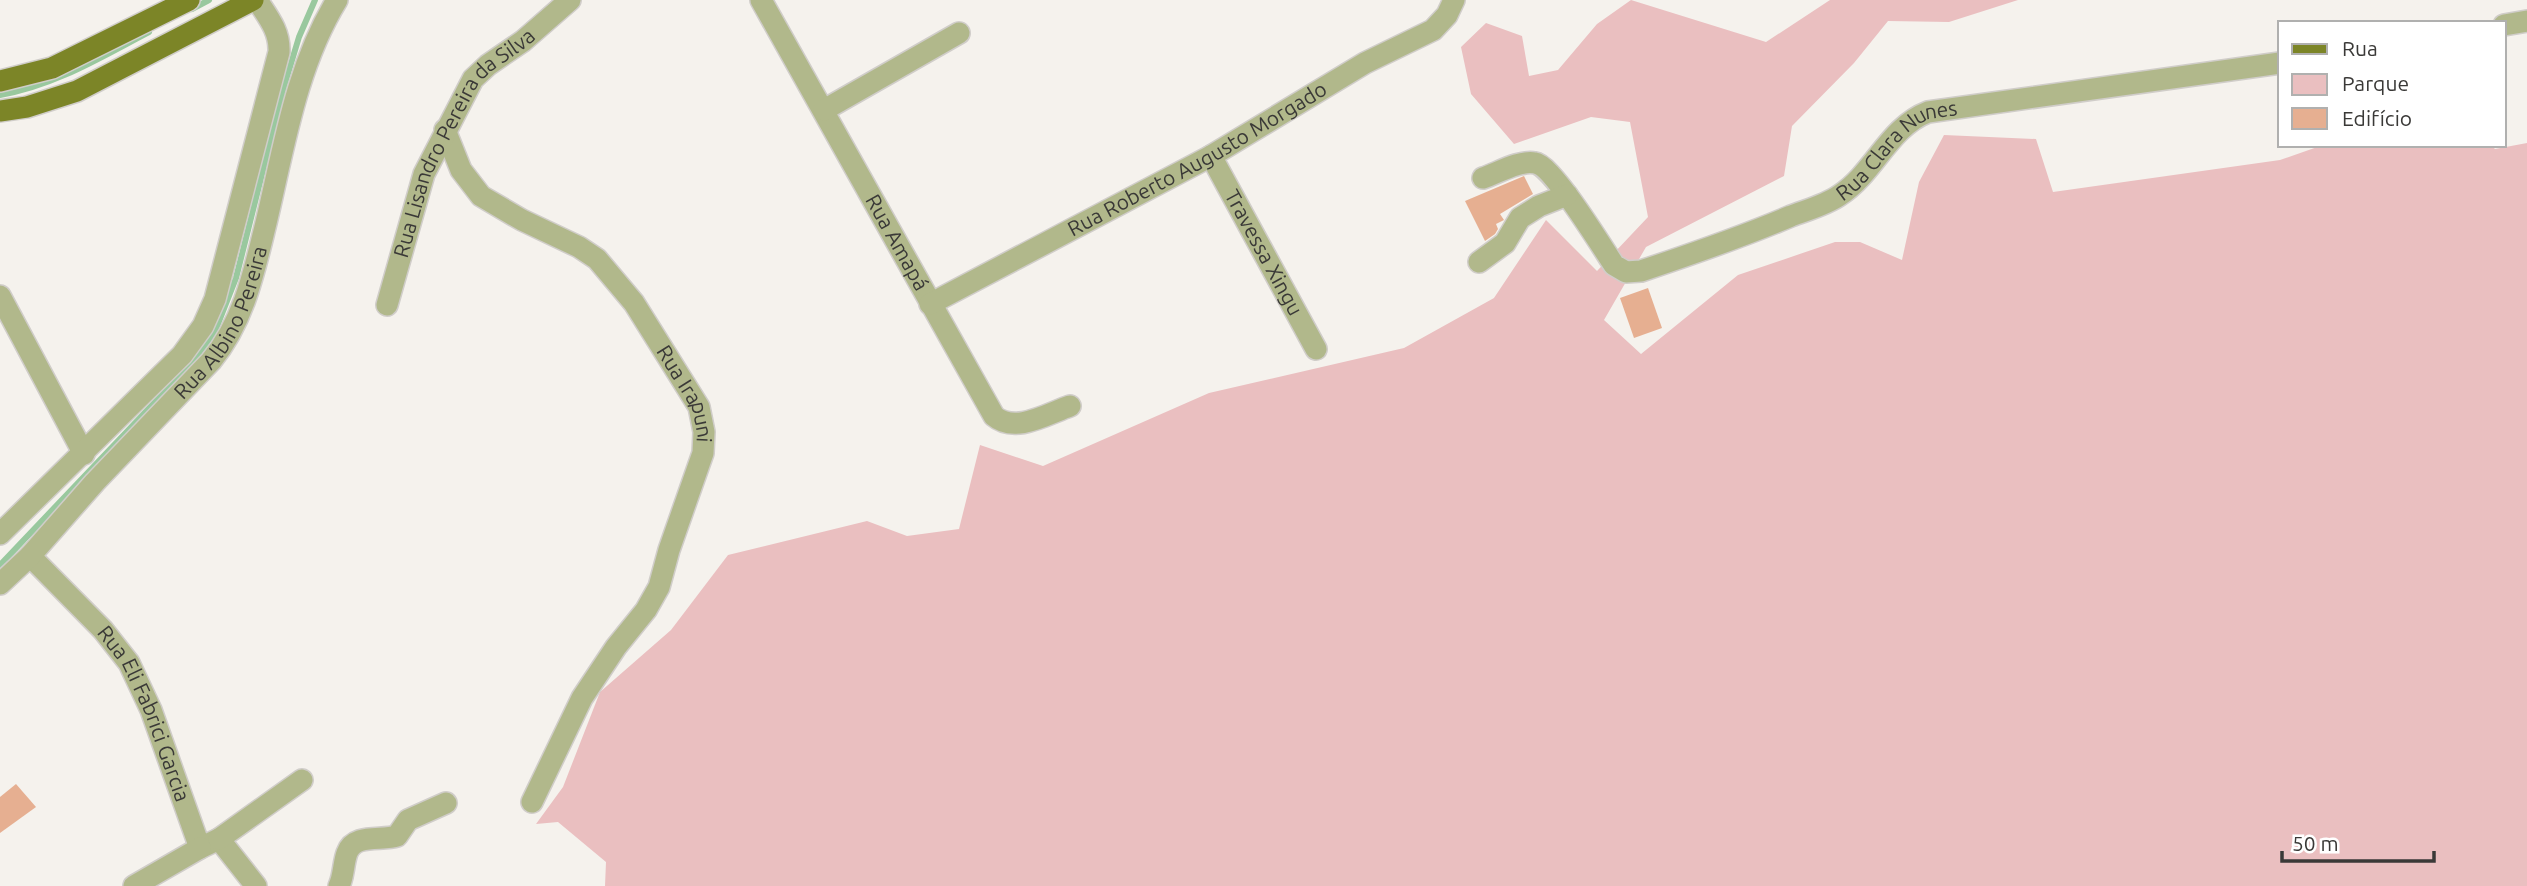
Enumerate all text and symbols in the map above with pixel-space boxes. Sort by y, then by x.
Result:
legend [2278,21,2506,147]
street label: Rua Lisandro Pereira da Silva [388,23,539,260]
text: Rua [2342,36,2378,60]
text: Parque [2342,71,2409,95]
street label: Rua Roberto Augusto Morgado [1063,76,1331,240]
street label: Rua Clara Nunes [1831,95,1959,205]
text: Edifício [2342,106,2412,130]
street label: Travessa Xingu [1221,185,1308,319]
street label: Rua Amapá [861,190,934,294]
street label: Rua Albino Pereira [168,244,271,403]
street label: Rua Irapuni [652,340,718,443]
street label: Rua Eli Fabrici Garcia [93,620,195,804]
scale bar [2282,820,2434,864]
text: 50 m [2292,831,2339,855]

